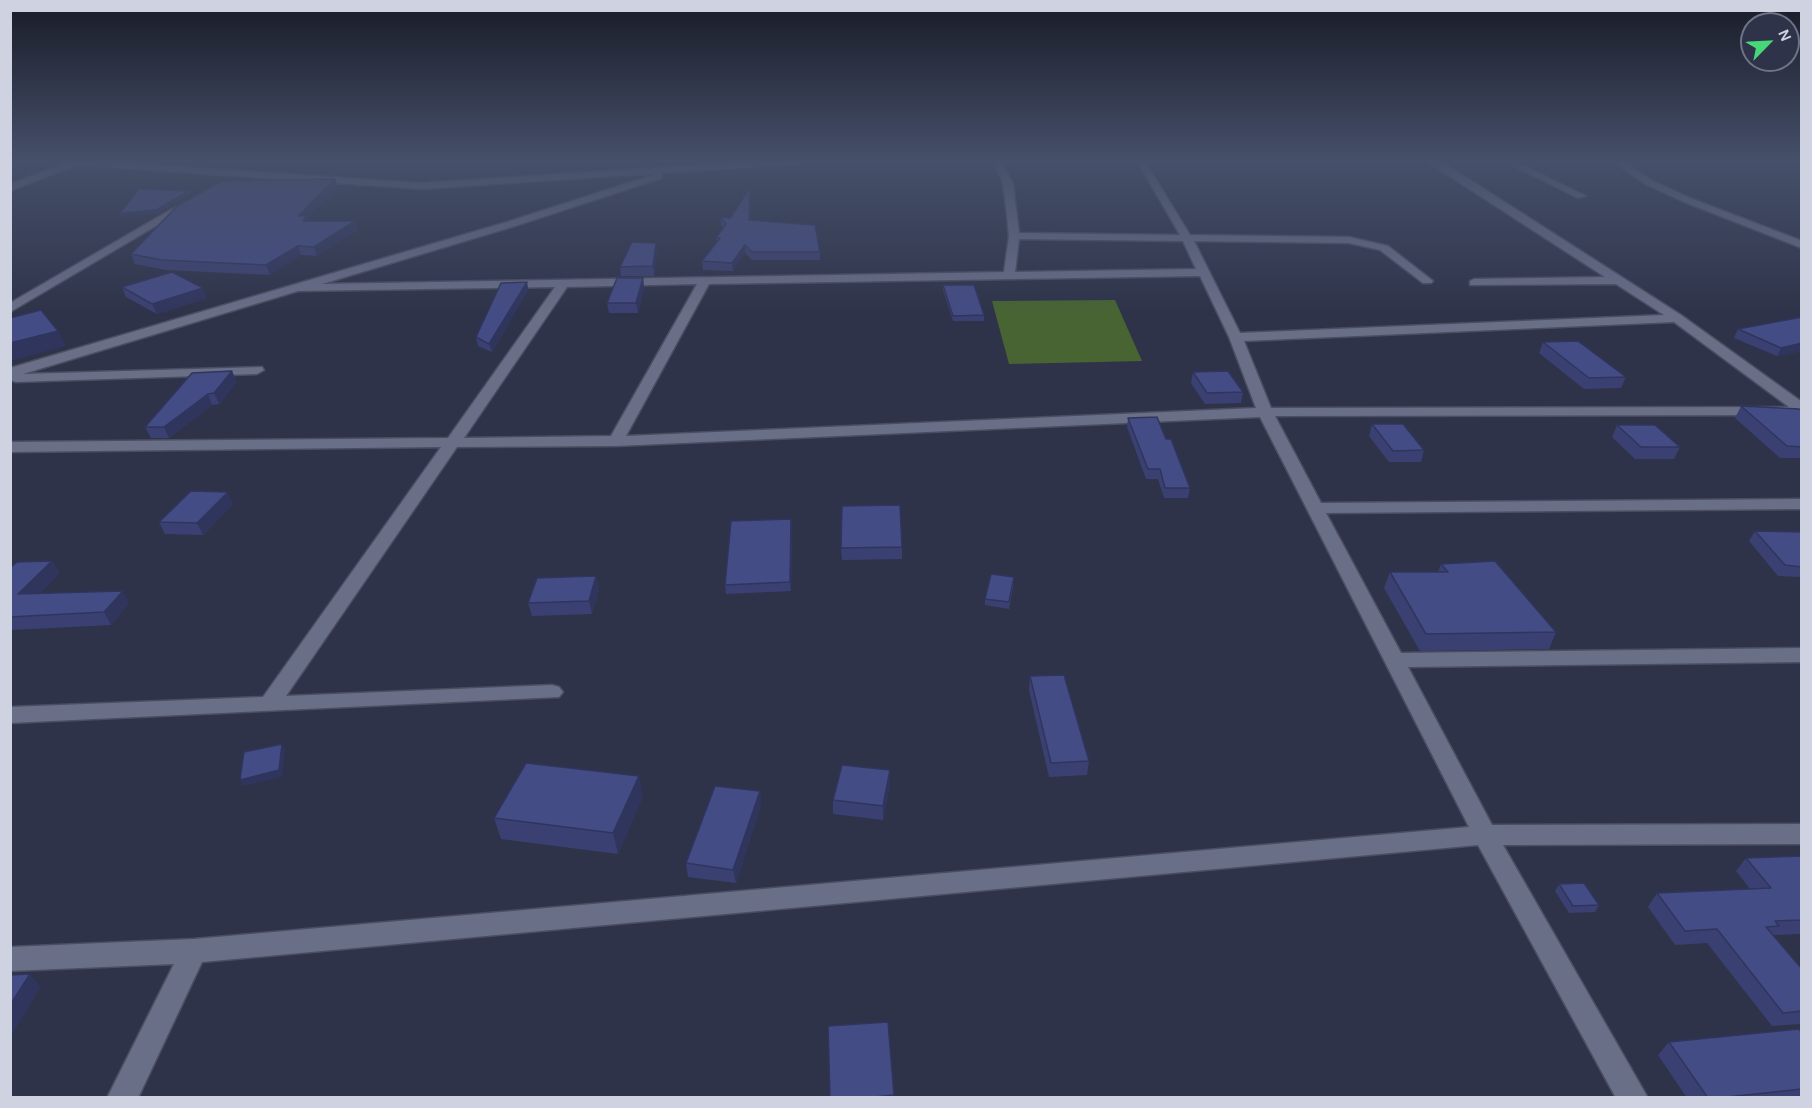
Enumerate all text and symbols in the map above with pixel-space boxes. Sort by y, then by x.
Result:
north arrow [1740,12,1800,72]
text: N [1774,26,1796,44]

